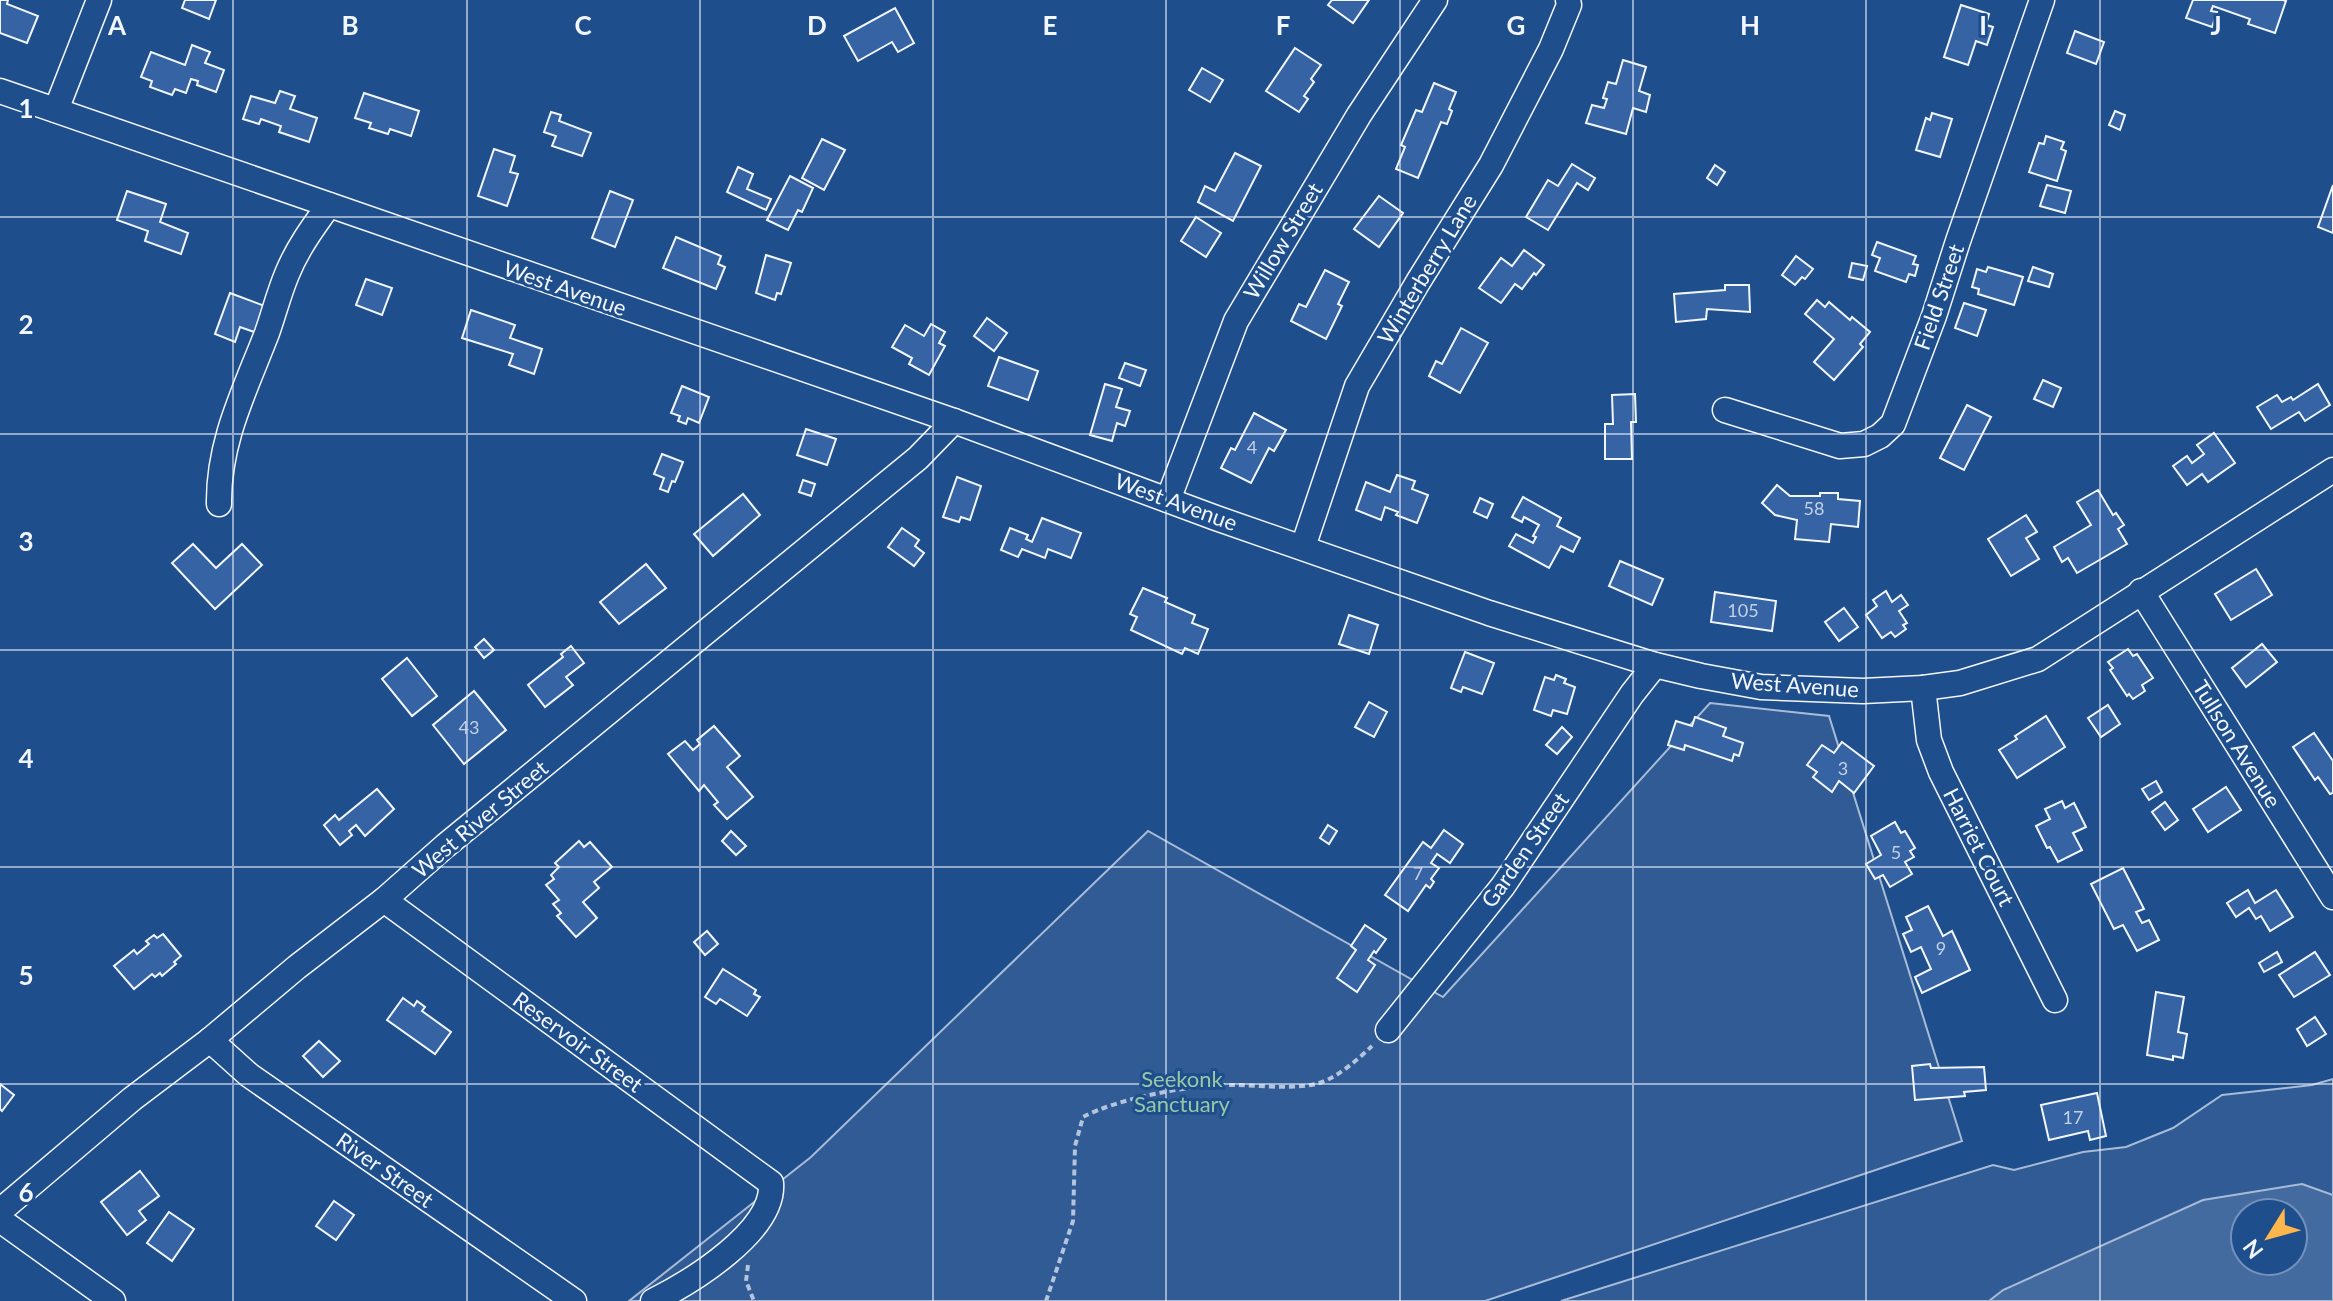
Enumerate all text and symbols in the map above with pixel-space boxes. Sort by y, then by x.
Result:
text: A [107,9,127,41]
text: B [341,9,359,41]
text: C [574,9,592,41]
text: D [807,9,827,41]
text: E [1043,9,1057,41]
text: F [1276,9,1290,41]
text: G [1507,9,1525,41]
text: H [1740,9,1760,41]
text: I [1979,9,1987,41]
text: J [2210,9,2222,41]
text: 1 [18,92,34,124]
street label: Willow Street [1237,178,1328,304]
street label: Winterberry Lane [1371,189,1482,349]
street label: Field Street [1908,240,1969,353]
street label: West Avenue [500,254,630,321]
text: 2 [18,308,34,340]
house number: 4 [1247,436,1257,458]
street label: West Avenue [1111,467,1241,536]
house number: 58 [1804,497,1824,519]
text: 3 [18,525,34,557]
house number: 105 [1727,599,1759,621]
street label: West Avenue [1730,667,1860,702]
street label: Tullson Avenue [2187,675,2287,813]
house number: 43 [459,716,479,738]
text: 4 [18,742,34,774]
street label: West River Street [406,754,553,883]
house number: 3 [1838,757,1848,779]
street label: Harriet Court [1938,783,2021,910]
street label: Garden Street [1475,787,1574,912]
house number: 5 [1891,841,1901,863]
house number: 7 [1413,862,1423,884]
house number: 9 [1936,937,1946,959]
text: 5 [18,959,34,991]
street label: Reservoir Street [508,985,649,1098]
park label: Seekonk Sanctuary [1134,1065,1231,1117]
house number: 17 [2063,1106,2083,1128]
street label: River Street [331,1126,439,1213]
text: 6 [18,1176,34,1208]
north arrow [2229,1197,2309,1277]
text: N [2237,1234,2269,1264]

